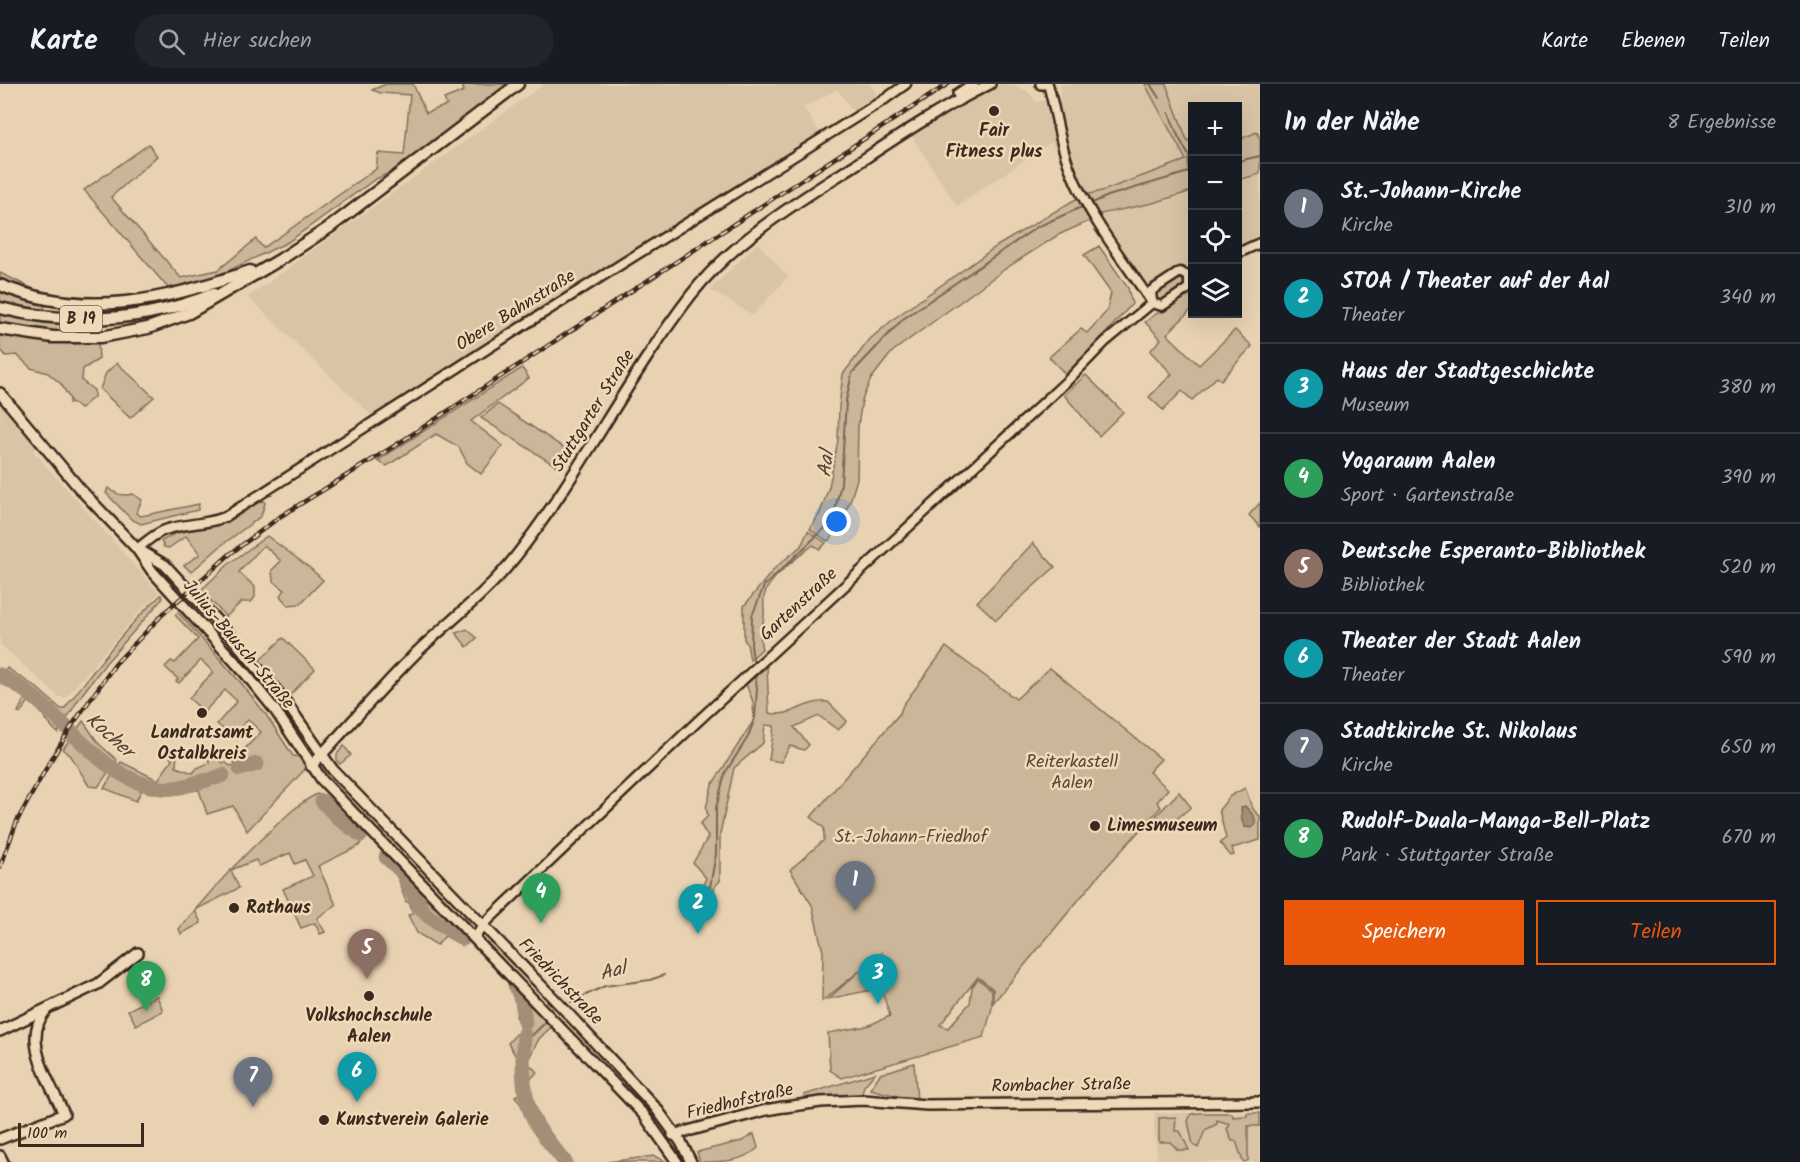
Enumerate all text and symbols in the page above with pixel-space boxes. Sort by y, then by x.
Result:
search box [134,14,554,68]
text: Karte [30,19,98,64]
text: Hier suchen [203,24,312,59]
icon: search [155,25,188,58]
text: Karte [1541,25,1588,58]
text: Ebenen [1621,25,1686,58]
text: Teilen [1719,25,1770,58]
map controls [1188,102,1242,318]
button: + [1188,102,1242,156]
text: In der Nähe [1284,102,1420,144]
marker: Fair Fitness plus [987,104,1001,118]
text: 8 Ergebnisse [1667,107,1776,139]
place label: Fair Fitness plus [946,117,1043,167]
button: − [1188,156,1242,210]
text: St.-Johann-Kirche [1341,175,1521,210]
text: 1 [1300,192,1307,224]
text: 310 m [1724,192,1776,224]
button: locate [1188,210,1242,264]
text: Kirche [1341,210,1393,242]
street label: Obere Bahnstraße [450,262,582,360]
button: layers [1188,264,1242,318]
text: STOA / Theater auf der Aal [1341,265,1609,300]
text: 2 [1298,282,1309,314]
text: 340 m [1720,282,1776,314]
text: Theater [1341,300,1404,332]
road number: B 19 [60,306,102,332]
street label: Stuttgarter Straße [545,344,643,478]
text: Haus der Stadtgeschichte [1341,355,1594,390]
text: 3 [1298,372,1309,404]
text: 380 m [1719,372,1776,404]
text: Museum [1341,390,1409,422]
water label: Aal [810,445,845,479]
text: Yogaraum Aalen [1341,445,1495,480]
text: 4 [1298,462,1309,494]
text: 390 m [1721,462,1776,494]
text: Sport · Gartenstraße [1341,480,1514,512]
your location [822,507,851,536]
text: Deutsche Esperanto-Bibliothek [1341,535,1645,570]
text: 5 [1298,552,1309,584]
text: 520 m [1720,552,1776,584]
street label: Gartenstraße [753,561,845,649]
text: Bibliothek [1341,570,1425,602]
street label: Julius-Bausch-Straße [175,574,301,716]
text: Theater der Stadt Aalen [1341,625,1581,660]
text: 6 [1298,642,1309,674]
text: 590 m [1722,642,1776,674]
text: Theater [1341,660,1404,692]
water label: Kocher [77,705,144,770]
marker: Landratsamt Ostalbkreis [195,706,209,720]
text: Stadtkirche St. Nikolaus [1341,715,1577,750]
place label: Landratsamt Ostalbkreis [151,719,254,769]
text: 7 [1299,732,1308,764]
text: 650 m [1720,732,1776,764]
park label: Reiterkastell Aalen [1026,748,1119,798]
text: Kirche [1341,750,1393,782]
text: Rudolf-Duala-Manga-Bell-Platz [1341,805,1650,840]
place label: Limesmuseum [1107,812,1218,841]
marker: Limesmuseum [1088,819,1102,833]
text: 8 [1298,822,1309,854]
text: 670 m [1722,822,1776,854]
park label: St.-Johann-Friedhof [835,823,989,852]
text: Park · Stuttgarter Straße [1341,840,1553,872]
pin: 1 [836,862,874,911]
pin: 4 [522,874,560,923]
pin: 2 [678,884,718,934]
place label: Rathaus [246,894,311,923]
button: Speichern [1284,900,1524,965]
button: Teilen [1536,900,1776,965]
marker: Rathaus [227,901,241,915]
pin: 5 [348,930,386,979]
street label: Friedrichstraße [511,932,609,1032]
water label: Aal [596,952,634,991]
pin: 3 [858,954,898,1004]
pin: 8 [126,962,166,1011]
marker: Volkshochschule Aalen [362,989,376,1003]
place label: Volkshochschule Aalen [306,1002,433,1052]
pin: 6 [338,1052,376,1102]
pin: 7 [234,1058,272,1107]
street label: Rombacher Straße [991,1070,1131,1102]
street label: Friedhofstraße [684,1076,796,1128]
place label: Kunstverein Galerie [336,1106,489,1135]
marker: Kunstverein Galerie [317,1113,331,1127]
scale bar [18,1120,144,1148]
text: 100 m [27,1121,67,1146]

